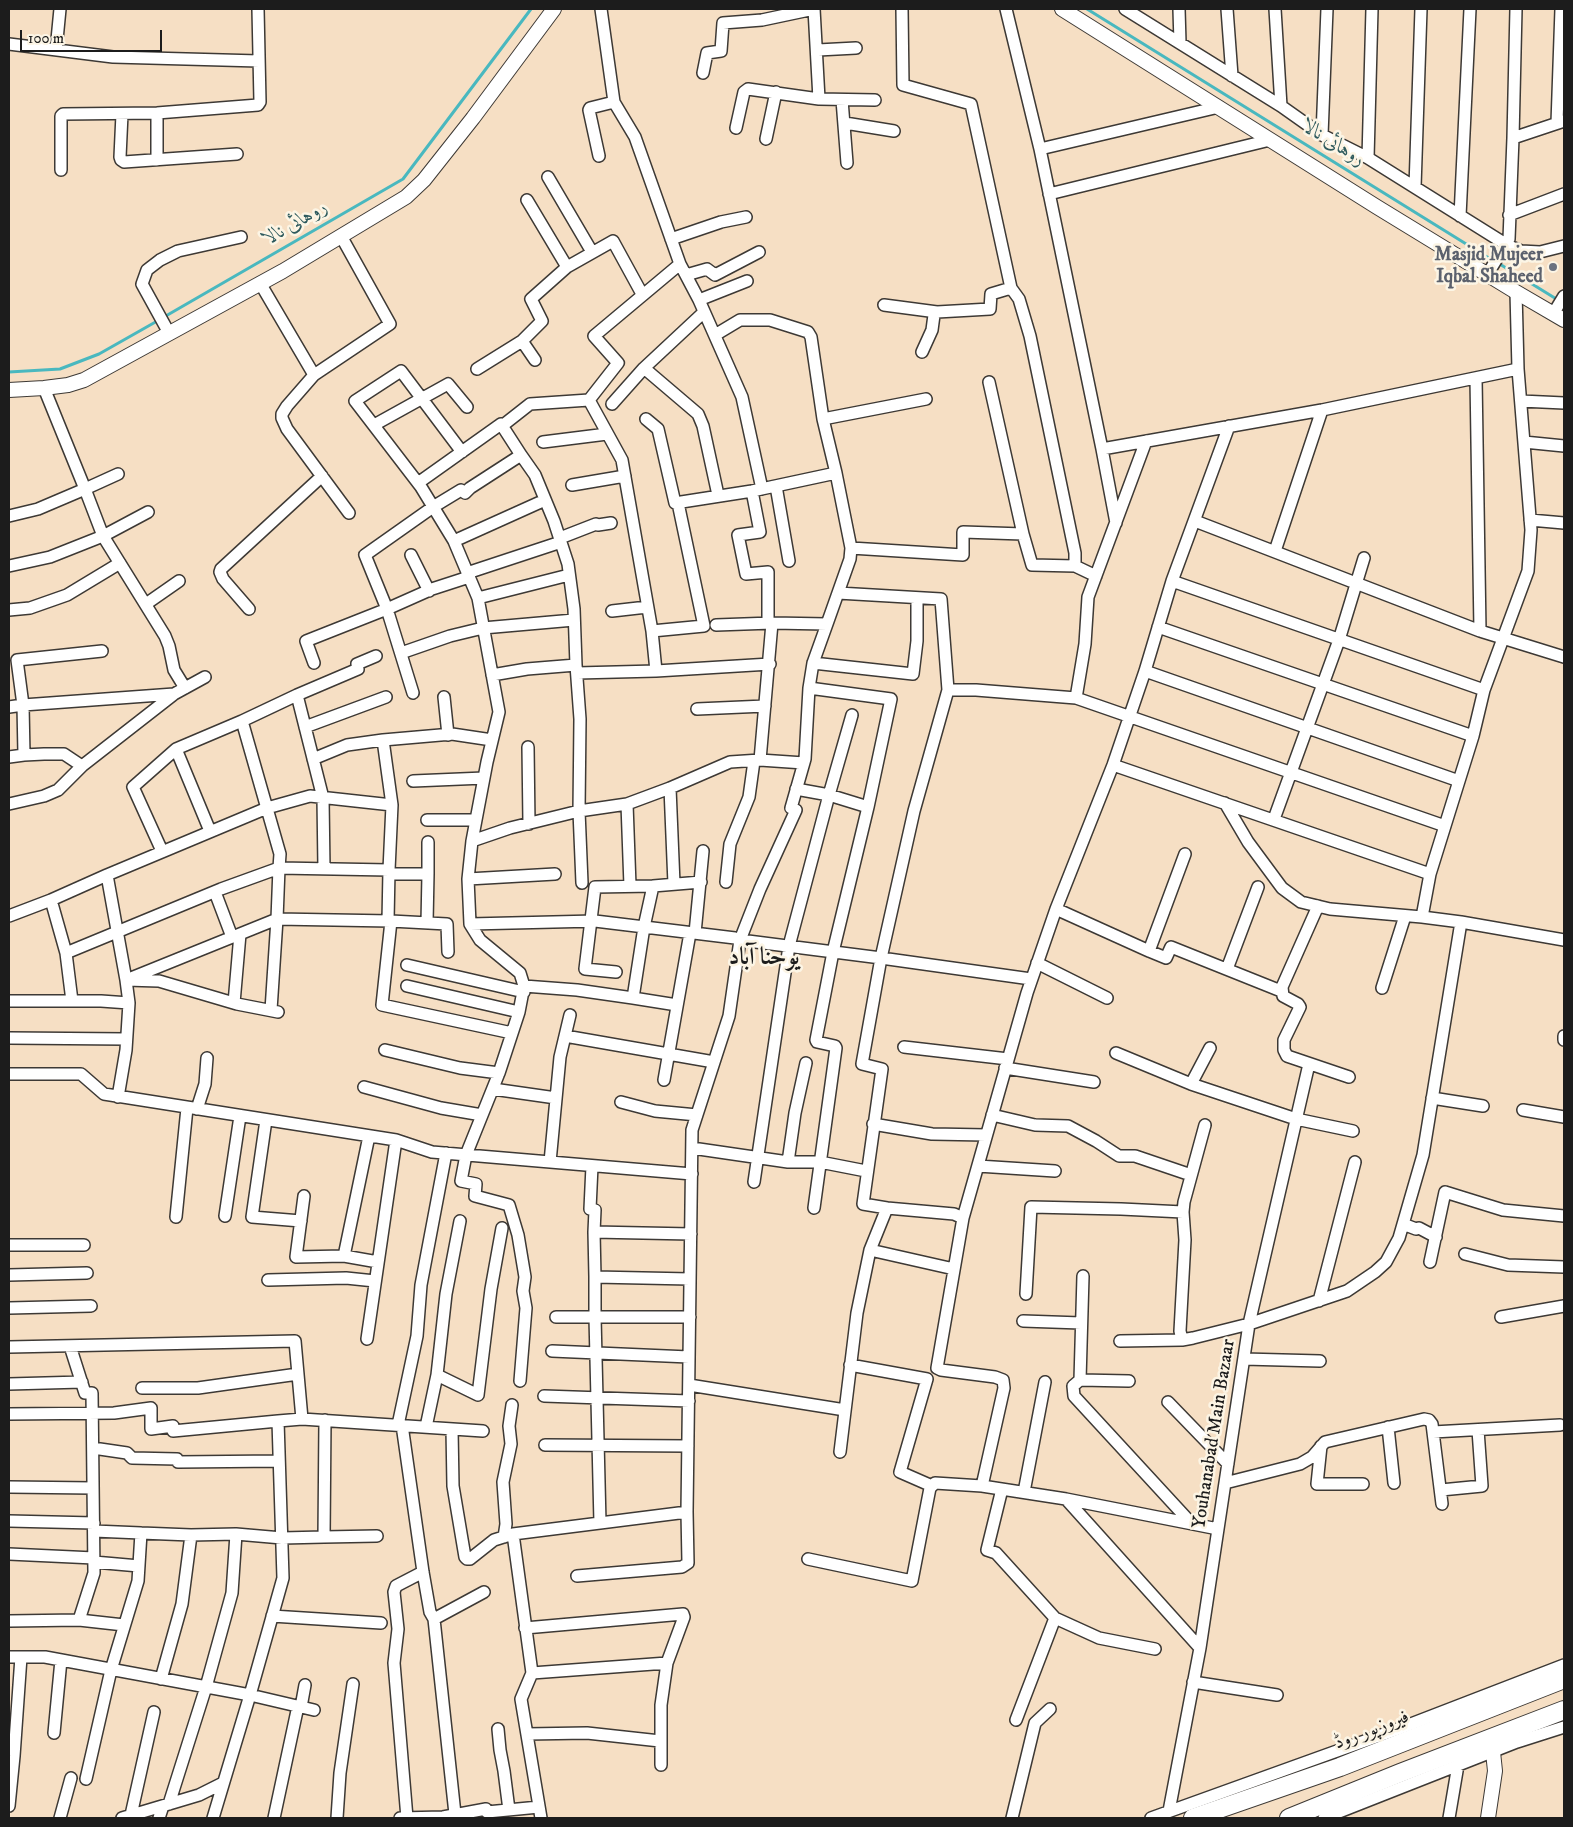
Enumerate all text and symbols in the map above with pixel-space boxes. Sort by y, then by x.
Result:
scale bar [22,20,165,52]
text: 100 m [28,29,64,48]
water label: روہائی نالا [1297,115,1369,173]
water label: روہائی نالا [260,196,332,252]
place label: Masjid Mujeer Iqbal Shaheed [1435,245,1543,289]
marker: Masjid Mujeer Iqbal Shaheed [1547,261,1559,273]
district label: یوحنا آباد [728,945,800,973]
street label: Youhanabad Main Bazaar [1189,1338,1241,1530]
street label: فیروزپور روڈ [1331,1706,1413,1756]

